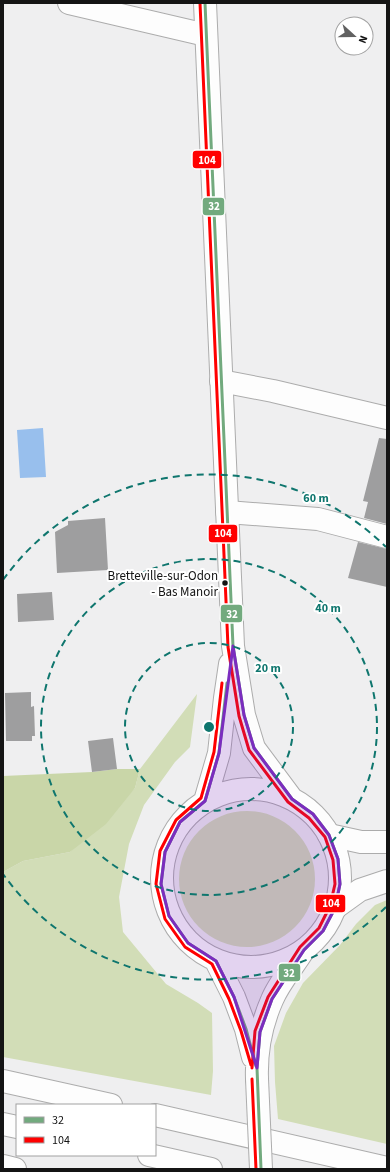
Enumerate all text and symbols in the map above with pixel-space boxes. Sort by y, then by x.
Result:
north arrow [334,16,374,56]
text: N [355,33,371,46]
line badge: 104 [192,150,222,169]
text: 104 [198,153,216,168]
line badge: 32 [202,197,225,216]
text: 32 [208,199,220,214]
text: 60 m [303,490,329,507]
line badge: 104 [208,524,238,543]
text: 104 [214,526,232,541]
place label: Bretteville-sur-Odon - Bas Manoir [108,567,218,601]
marker: Bretteville-sur-Odon - Bas Manoir [220,578,230,588]
text: 40 m [315,600,341,617]
line badge: 32 [220,604,243,623]
text: 32 [226,607,238,622]
text: 20 m [255,660,281,677]
centre of rings [202,720,216,734]
line badge: 104 [315,894,346,913]
text: 104 [322,896,340,911]
line badge: 32 [278,963,301,982]
text: 32 [283,966,295,981]
legend [16,1104,156,1156]
text: 32 [52,1112,64,1129]
text: 104 [52,1132,70,1149]

